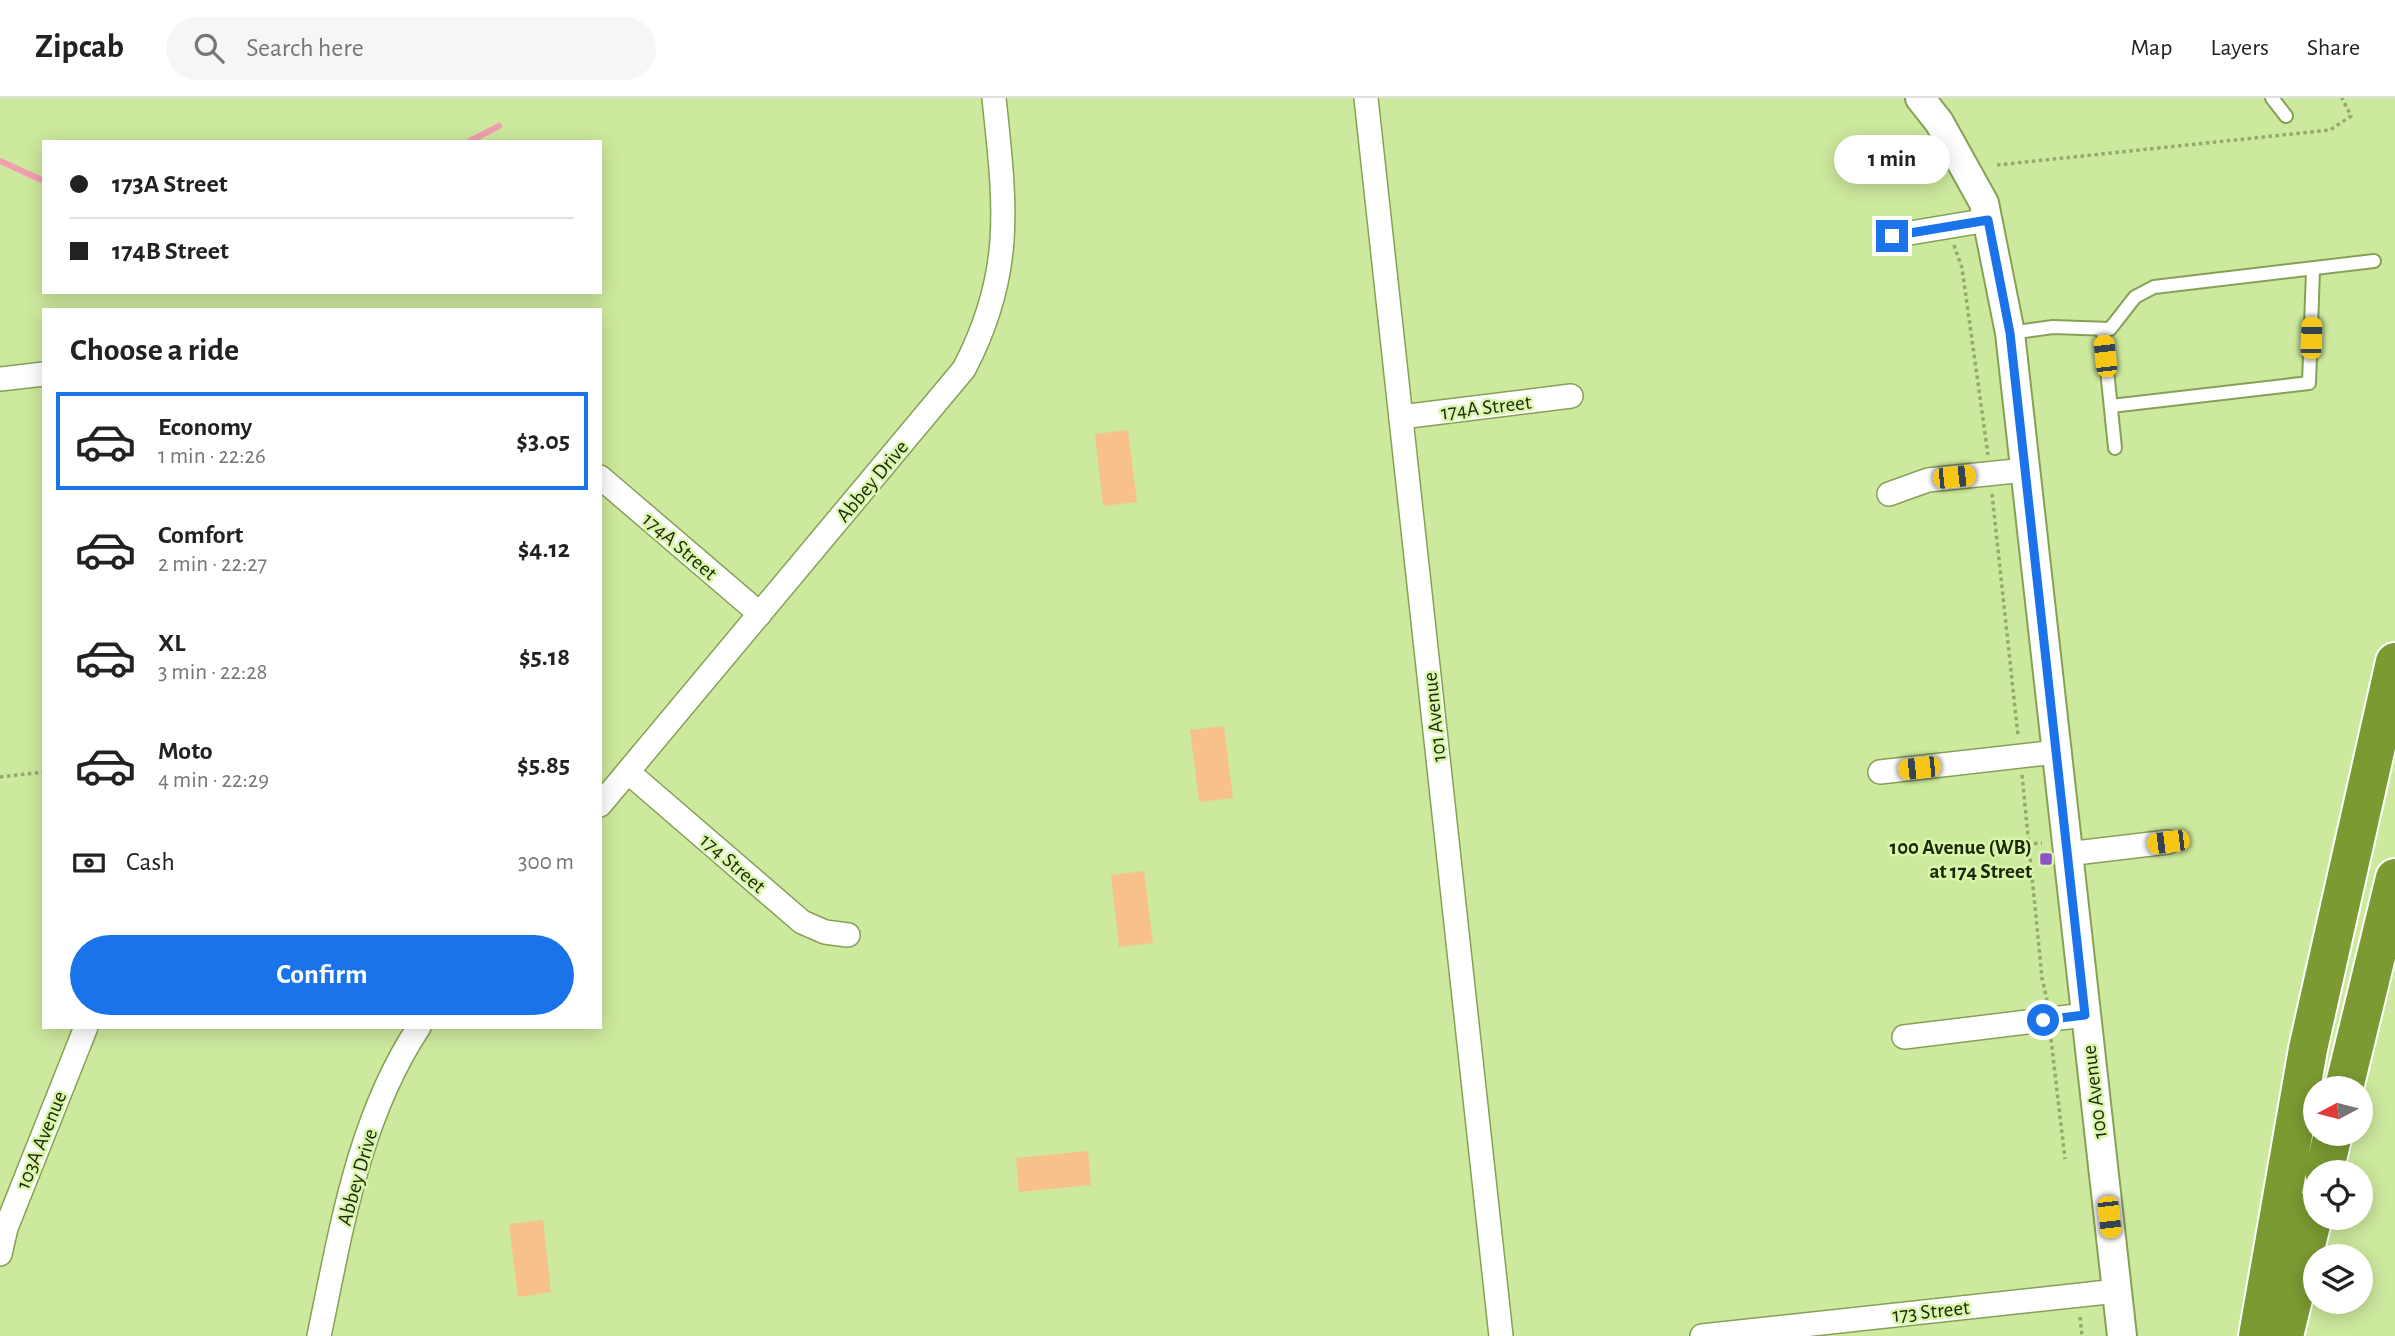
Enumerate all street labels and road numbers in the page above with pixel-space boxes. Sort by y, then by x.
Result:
street label: 174A Street [1440,391,1533,423]
street label: Abbey Drive [832,436,912,526]
street label: 174A Street [638,509,721,584]
street label: 101 Avenue [1419,671,1450,763]
street label: 174 Street [696,830,770,897]
street label: 100 Avenue [2078,1044,2111,1140]
street label: 103A Avenue [12,1088,71,1192]
street label: Abbey Drive [334,1126,381,1228]
street label: 173 Street [1891,1297,1971,1326]

